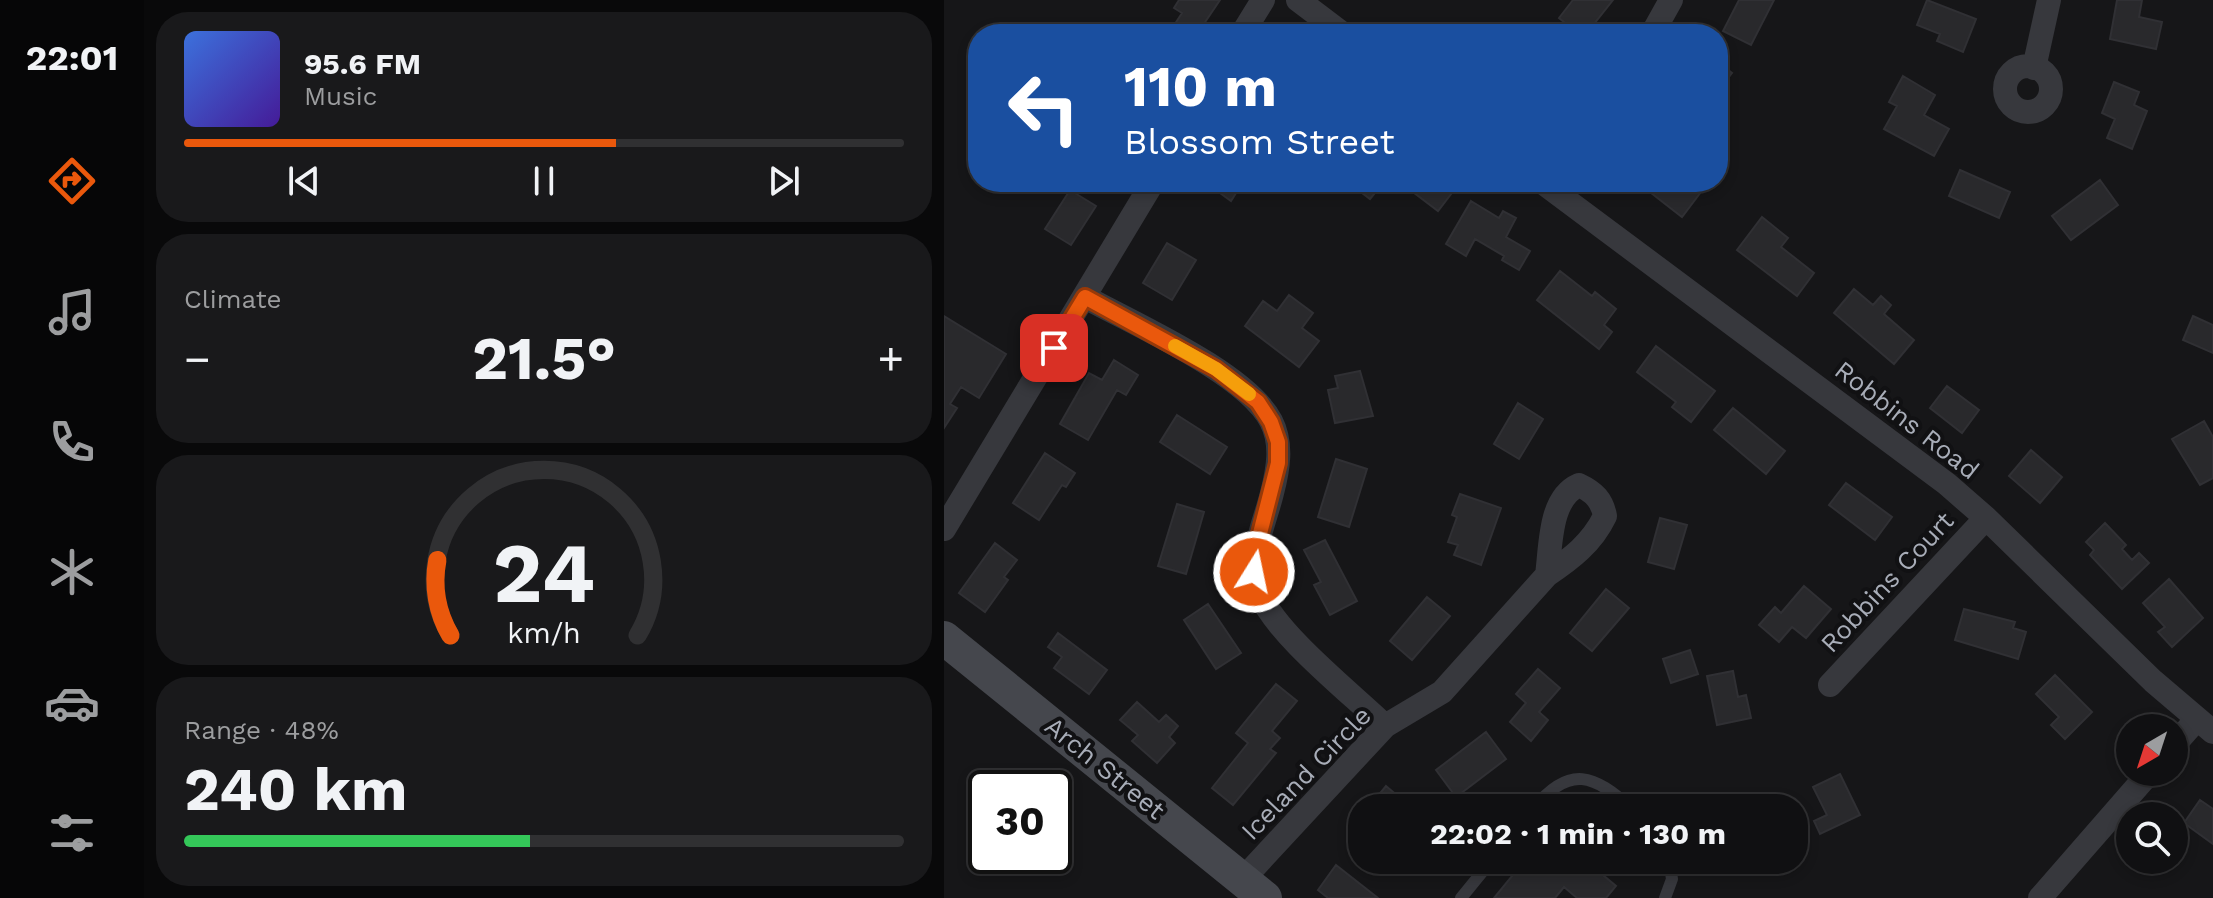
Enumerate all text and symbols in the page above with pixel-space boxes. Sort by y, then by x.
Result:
text: 22:01 [26,37,118,79]
text: 95.6 FM [304,46,421,81]
text: 110 m [1124,54,1277,120]
icon: left [992,56,1096,160]
text: Music [304,81,377,111]
text: Blossom Street [1124,121,1395,163]
icon: directions [44,153,100,209]
icon: previous [282,159,326,203]
icon: pause [522,159,566,203]
icon: next [762,159,806,203]
icon: music [44,284,100,340]
text: Climate [184,284,282,314]
pin [1020,314,1088,382]
text: 21.5° [472,323,616,394]
icon: arrive [1032,326,1076,370]
text: − [184,333,211,385]
text: + [877,333,904,385]
street label: Robbins Road [1829,355,1985,485]
icon: phone [44,414,100,470]
street label: Robbins Court [1814,506,1960,658]
text: 24 [493,524,595,621]
position arrow [1212,530,1296,614]
icon: climate [44,544,100,600]
text: km/h [507,616,581,650]
icon: car [44,675,100,731]
street label: Iceland Circle [1235,700,1377,846]
street label: Arch Street [1039,711,1171,825]
north arrow [2116,714,2188,786]
map controls [2116,714,2188,874]
text: Range · 48% [184,715,339,745]
text: 240 km [184,754,407,825]
speed limit sign: 30 [968,770,1072,874]
button: search [2116,802,2188,874]
icon: filters [44,805,100,861]
text: 22:02 · 1 min · 130 m [1430,816,1726,851]

